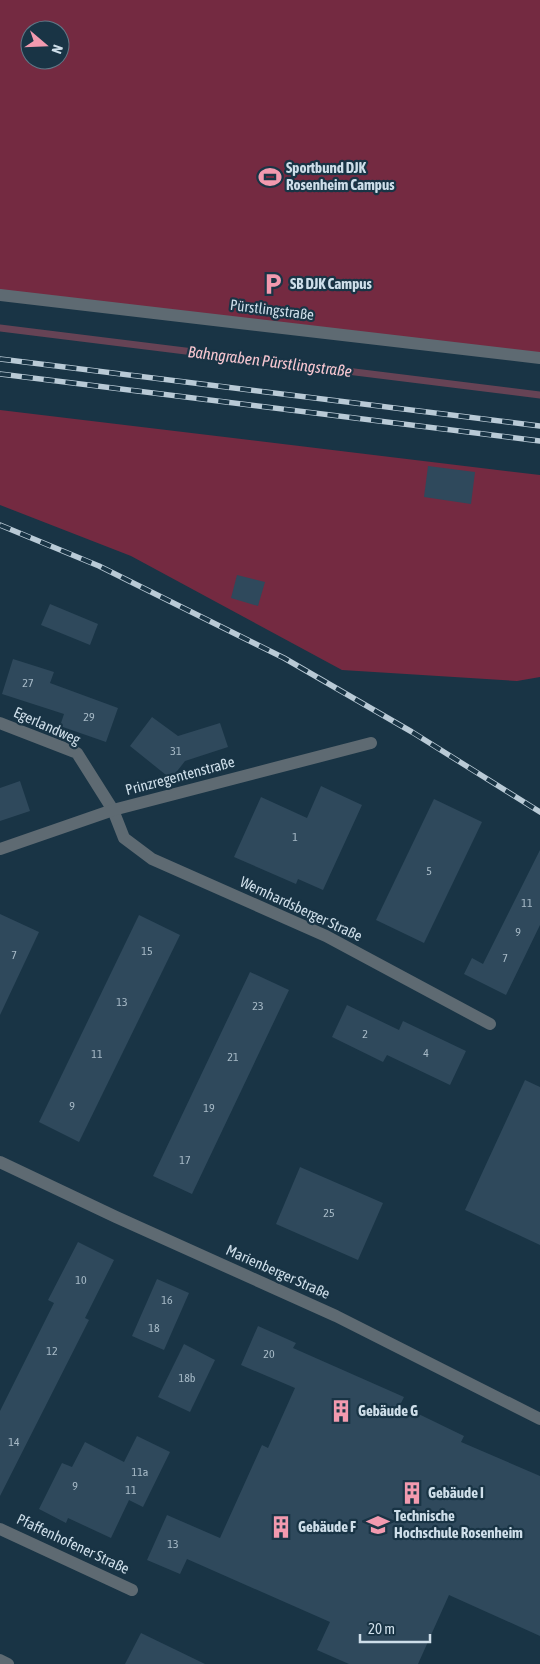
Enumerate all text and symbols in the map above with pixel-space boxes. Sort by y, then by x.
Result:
north arrow [20,20,70,70]
text: N [48,43,66,56]
place label: Sportbund DJK Rosenheim Campus [286,159,395,193]
sports icon: Sportbund DJK Rosenheim Campus [257,164,283,190]
parking icon: SB DJK Campus [260,271,286,297]
place label: SB DJK Campus [290,275,373,292]
street label: Pürstlingstraße [229,296,315,323]
water label: Bahngraben Pürstlingstraße [187,342,353,381]
house number: 27 [22,676,34,690]
street label: Egerlandweg [11,703,84,748]
house number: 29 [83,710,95,724]
house number: 31 [170,744,182,758]
street label: Prinzregentenstraße [123,753,236,798]
house number: 1 [292,830,298,844]
house number: 5 [426,864,432,878]
street label: Wernhardsberger Straße [237,873,365,944]
house number: 11 [521,896,533,910]
house number: 9 [515,925,521,939]
house number: 15 [141,944,153,958]
house number: 7 [11,948,17,962]
house number: 7 [502,951,508,965]
house number: 13 [116,995,128,1009]
house number: 23 [252,999,264,1013]
house number: 2 [362,1027,368,1041]
house number: 4 [423,1046,429,1060]
house number: 11 [91,1047,103,1061]
house number: 21 [227,1050,239,1064]
house number: 9 [69,1099,75,1113]
house number: 19 [203,1101,215,1115]
house number: 17 [179,1153,191,1167]
house number: 25 [323,1206,335,1220]
street label: Marienberger Straße [224,1241,333,1302]
house number: 10 [75,1273,87,1287]
house number: 16 [161,1293,173,1307]
house number: 18 [148,1321,160,1335]
house number: 12 [46,1344,58,1358]
house number: 20 [263,1347,275,1361]
house number: 18b [179,1371,196,1385]
building icon: Gebäude G [328,1398,354,1424]
place label: Gebäude G [358,1402,418,1419]
house number: 14 [8,1435,20,1449]
house number: 11a [132,1465,148,1479]
house number: 9 [72,1479,78,1493]
building icon: Gebäude I [399,1480,425,1506]
house number: 11 [125,1483,137,1497]
place label: Gebäude I [428,1484,484,1501]
place label: Technische Hochschule Rosenheim [394,1507,523,1541]
street label: Pfaffenhofener Straße [14,1510,132,1577]
school or university icon: Technische Hochschule Rosenheim [365,1512,391,1538]
building icon: Gebäude F [268,1514,294,1540]
place label: Gebäude F [298,1518,356,1535]
house number: 13 [167,1537,179,1551]
scale bar [360,1612,430,1644]
text: 20 m [368,1620,395,1637]

